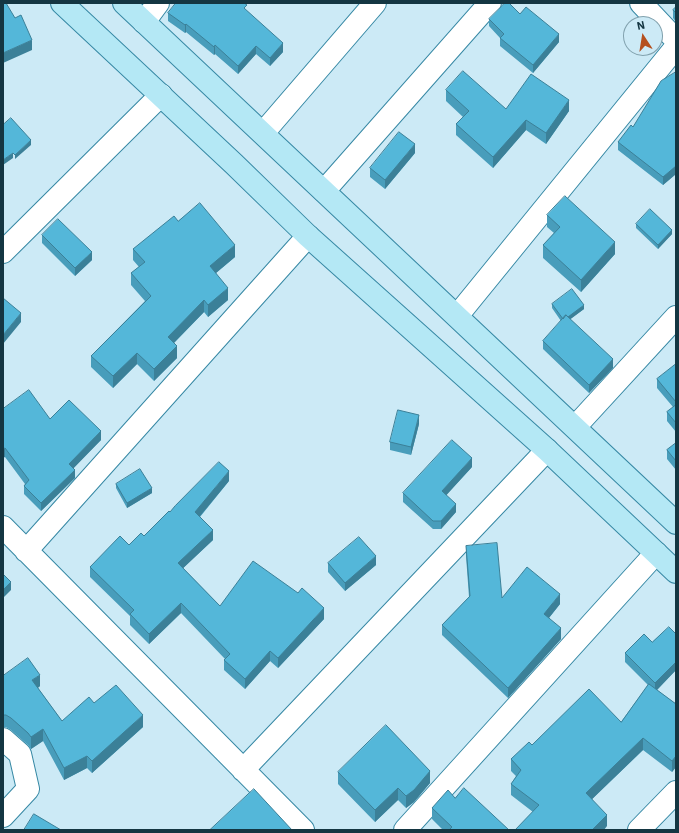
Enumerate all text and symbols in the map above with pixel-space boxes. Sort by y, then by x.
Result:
north arrow [623,16,663,56]
text: N [635,18,646,33]

